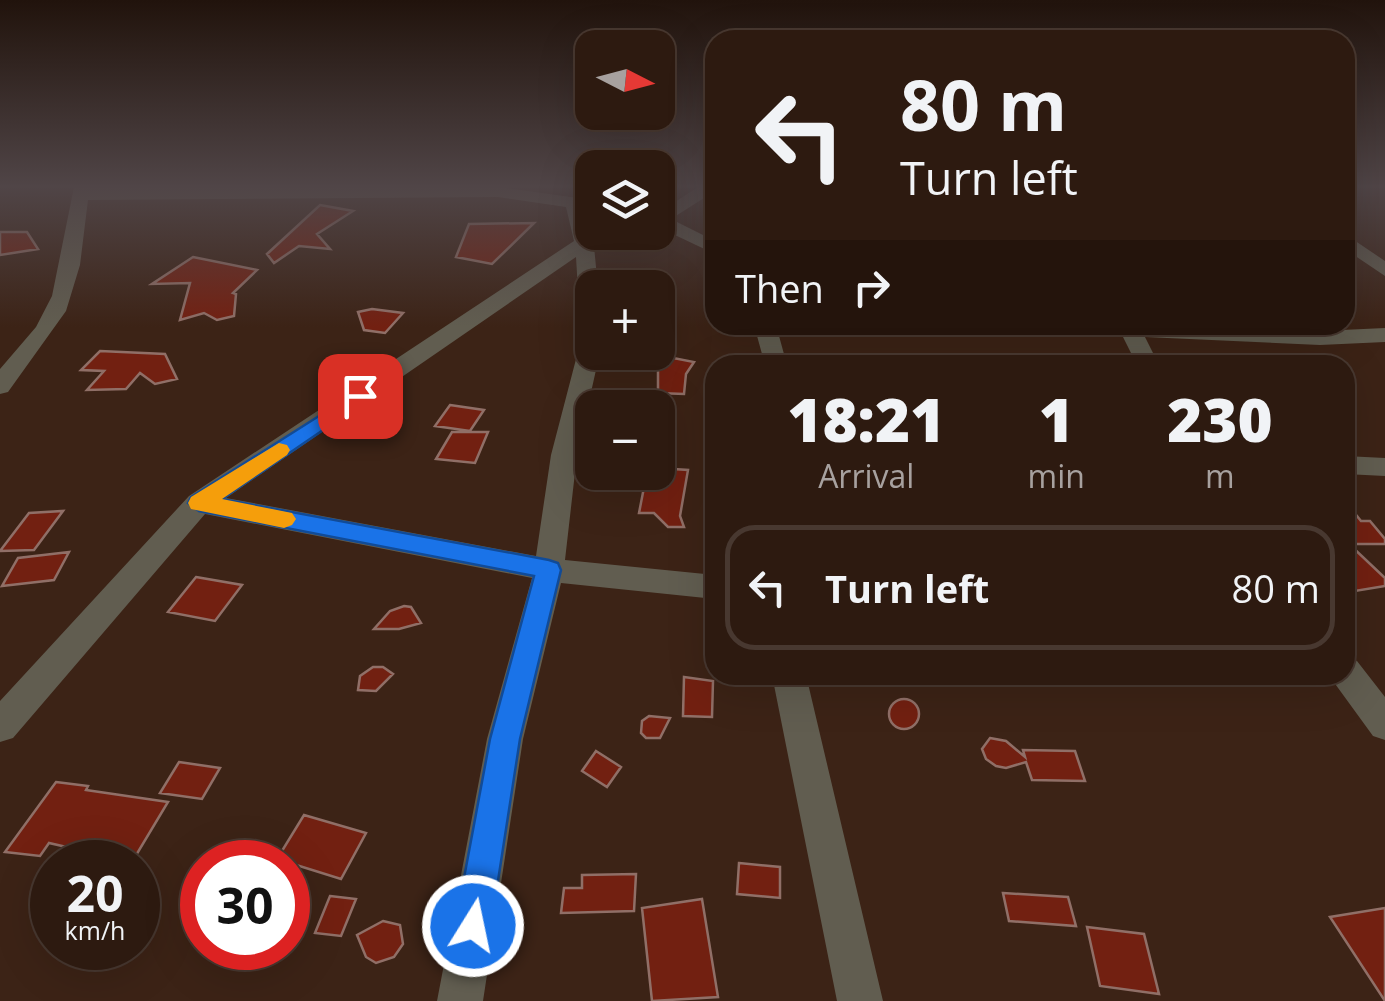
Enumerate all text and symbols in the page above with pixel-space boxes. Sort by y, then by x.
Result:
north arrow [575,30,675,130]
map controls [575,30,675,490]
text: 80 m [900,56,1067,152]
icon: left [735,70,865,200]
text: Turn left [900,147,1078,208]
button: layers [575,150,675,250]
icon: right [844,260,899,315]
text: Then [735,262,824,314]
button: + [575,270,675,370]
pin [318,354,403,439]
icon: arrive [333,369,388,424]
text: 18:21 [787,378,945,460]
text: 1 [1039,378,1074,460]
text: 230 [1167,378,1273,460]
button: − [575,390,675,490]
text: Arrival [818,454,914,497]
text: min [1028,454,1085,497]
text: m [1205,454,1235,497]
icon: left [740,560,795,615]
text: Turn left [825,562,989,614]
text: 80 m [1231,562,1320,614]
speed limit sign: 30 [180,840,310,970]
text: 20 [66,859,124,927]
position arrow [421,874,525,978]
text: km/h [65,913,125,947]

